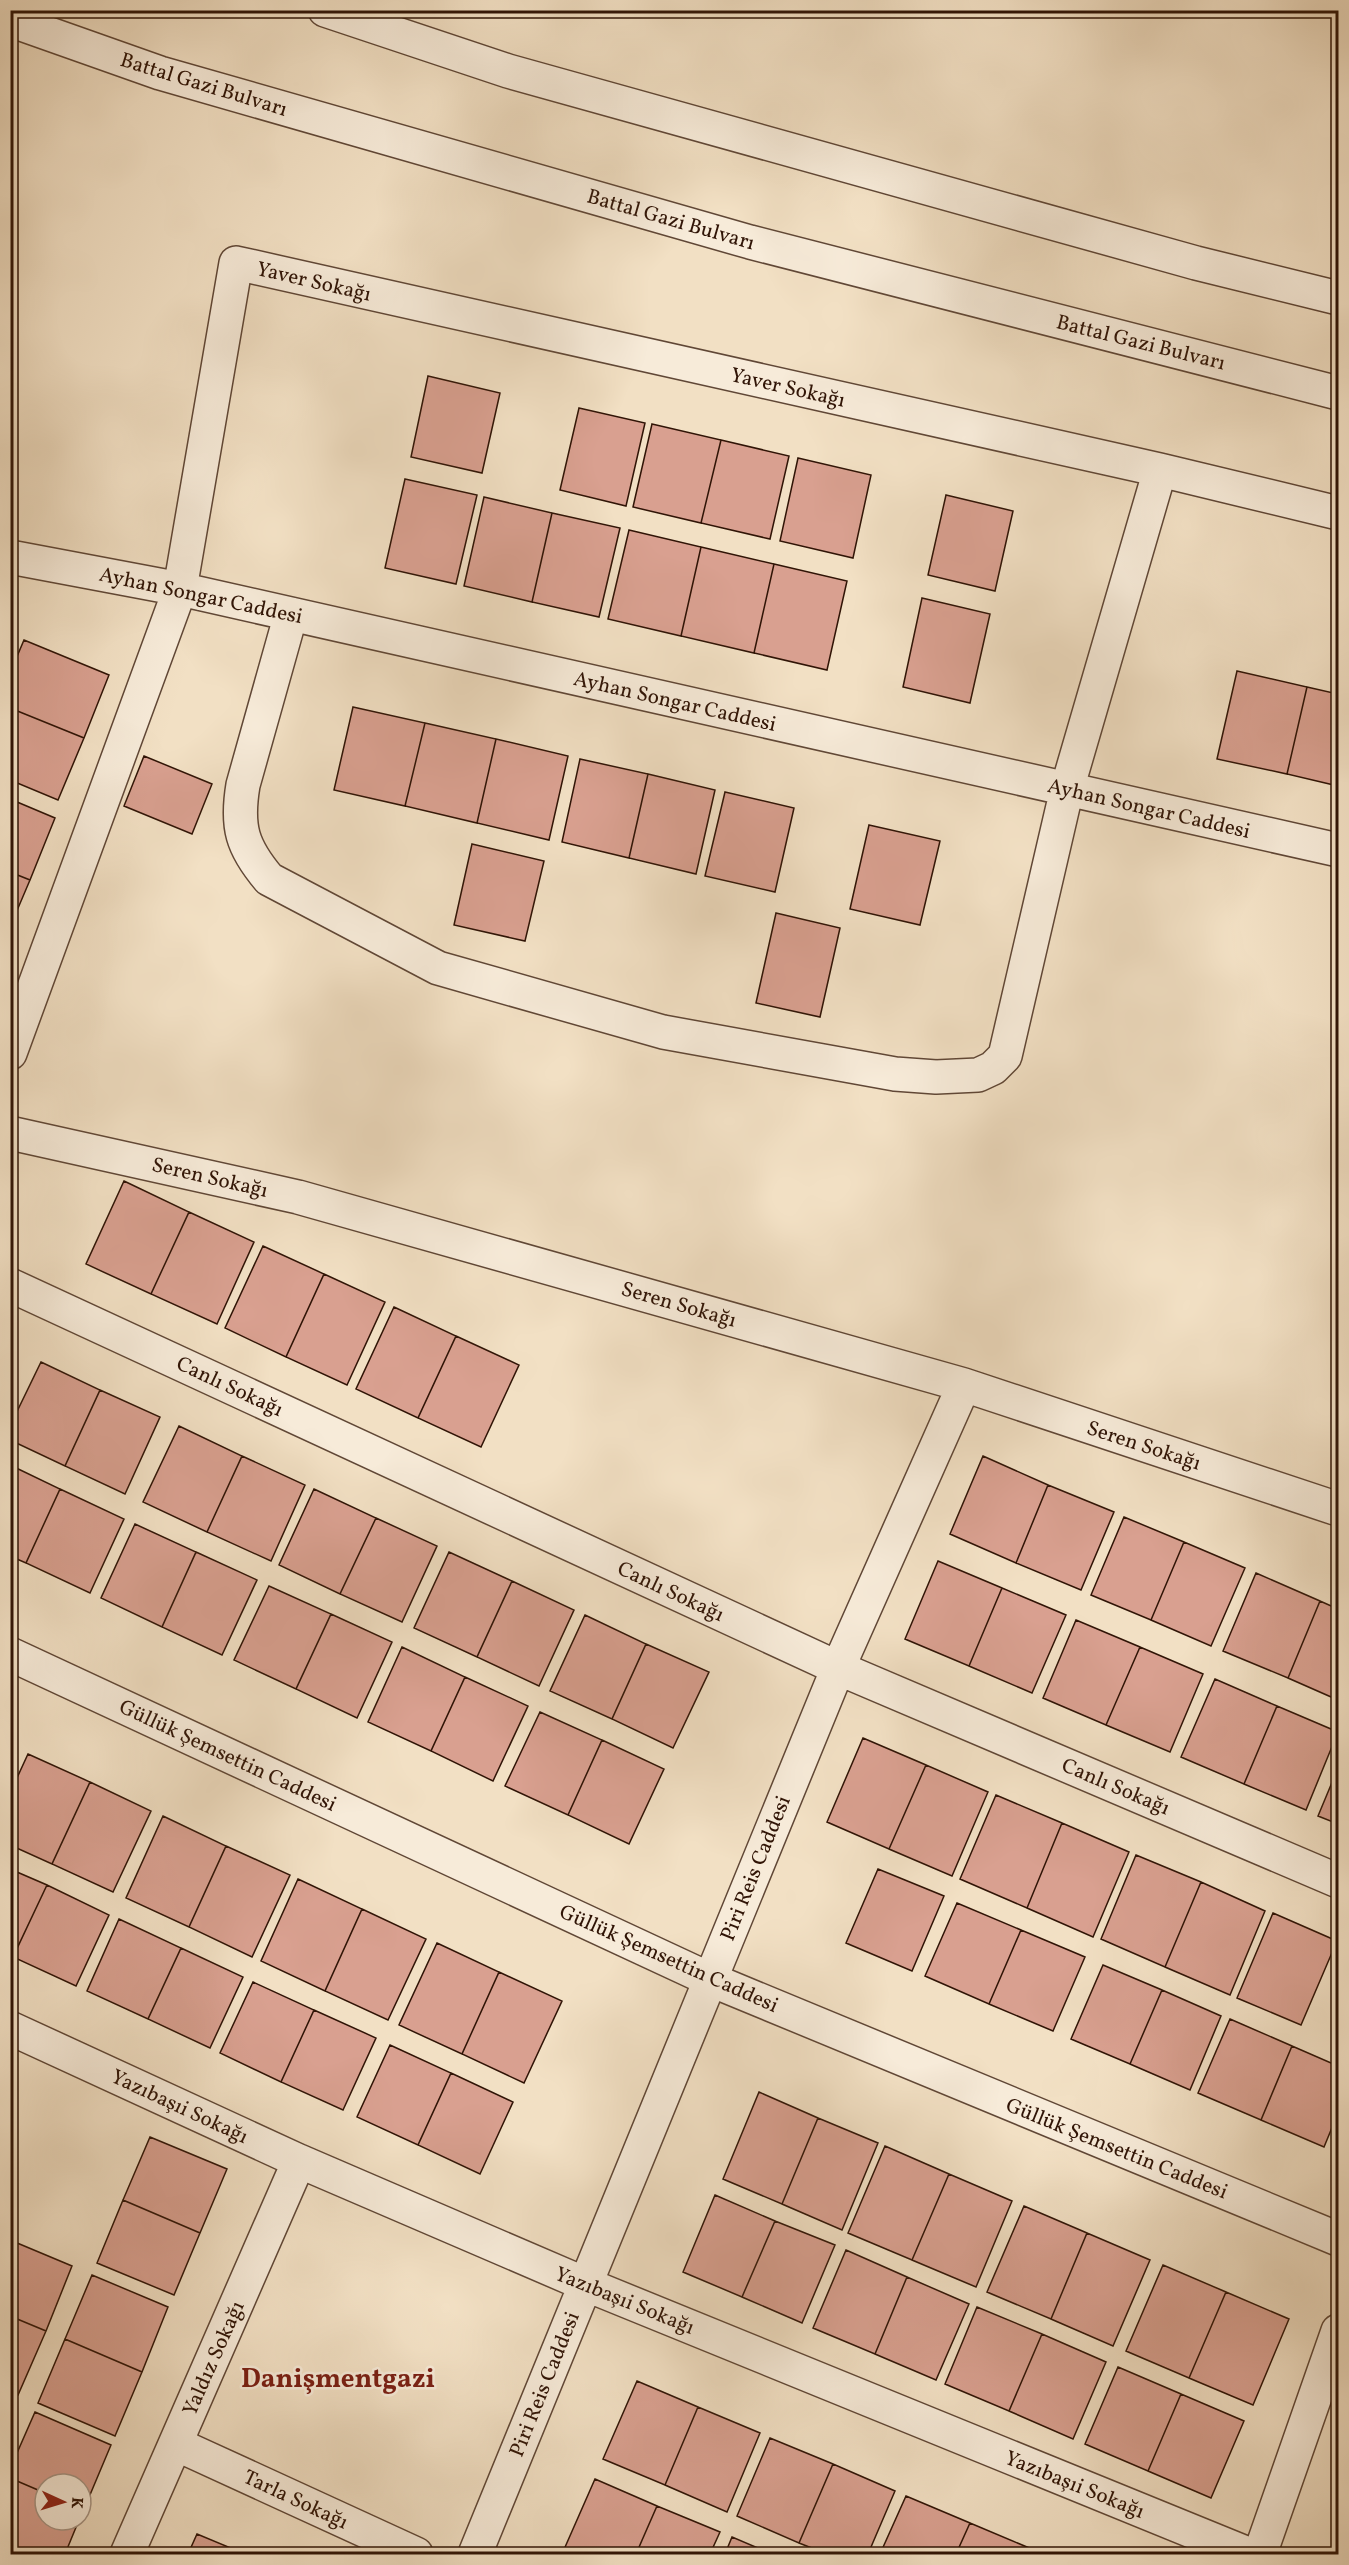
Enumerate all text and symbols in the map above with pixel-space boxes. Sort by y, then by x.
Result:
street label: Battal Gazi Bulvarı [116,46,291,125]
street label: Battal Gazi Bulvarı [583,183,758,258]
street label: Yaver Sokağı [253,255,374,310]
street label: Battal Gazi Bulvarı [1053,308,1228,379]
street label: Yaver Sokağı [727,361,848,416]
street label: Ayhan Songar Caddesi [96,561,305,632]
street label: Ayhan Songar Caddesi [570,665,779,740]
street label: Ayhan Songar Caddesi [1044,772,1253,847]
street label: Seren Sokağı [149,1151,271,1206]
street label: Seren Sokağı [618,1275,740,1336]
street label: Canlı Sokağı [171,1350,288,1425]
street label: Seren Sokağı [1083,1414,1204,1479]
street label: Canlı Sokağı [612,1555,729,1630]
street label: Güllük Şemsettin Caddesi [114,1693,341,1820]
street label: Canlı Sokağı [1057,1752,1174,1823]
street label: Piri Reis Caddesi [714,1792,799,1946]
street label: Güllük Şemsettin Caddesi [554,1898,783,2021]
street label: Yazıbaşıi Sokağı [106,2063,253,2152]
street label: Güllük Şemsettin Caddesi [1001,2092,1232,2207]
street label: Yazıbaşıi Sokağı [550,2260,699,2343]
street label: Yaldız Sokağı [176,2297,253,2421]
street label: Piri Reis Caddesi [503,2308,588,2462]
district label: Danişmentgazi [241,2361,435,2399]
street label: Yazıbaşıi Sokağı [1000,2444,1149,2527]
street label: Tarla Sokağı [238,2463,353,2537]
north arrow [33,2472,93,2532]
text: K [65,2496,87,2510]

